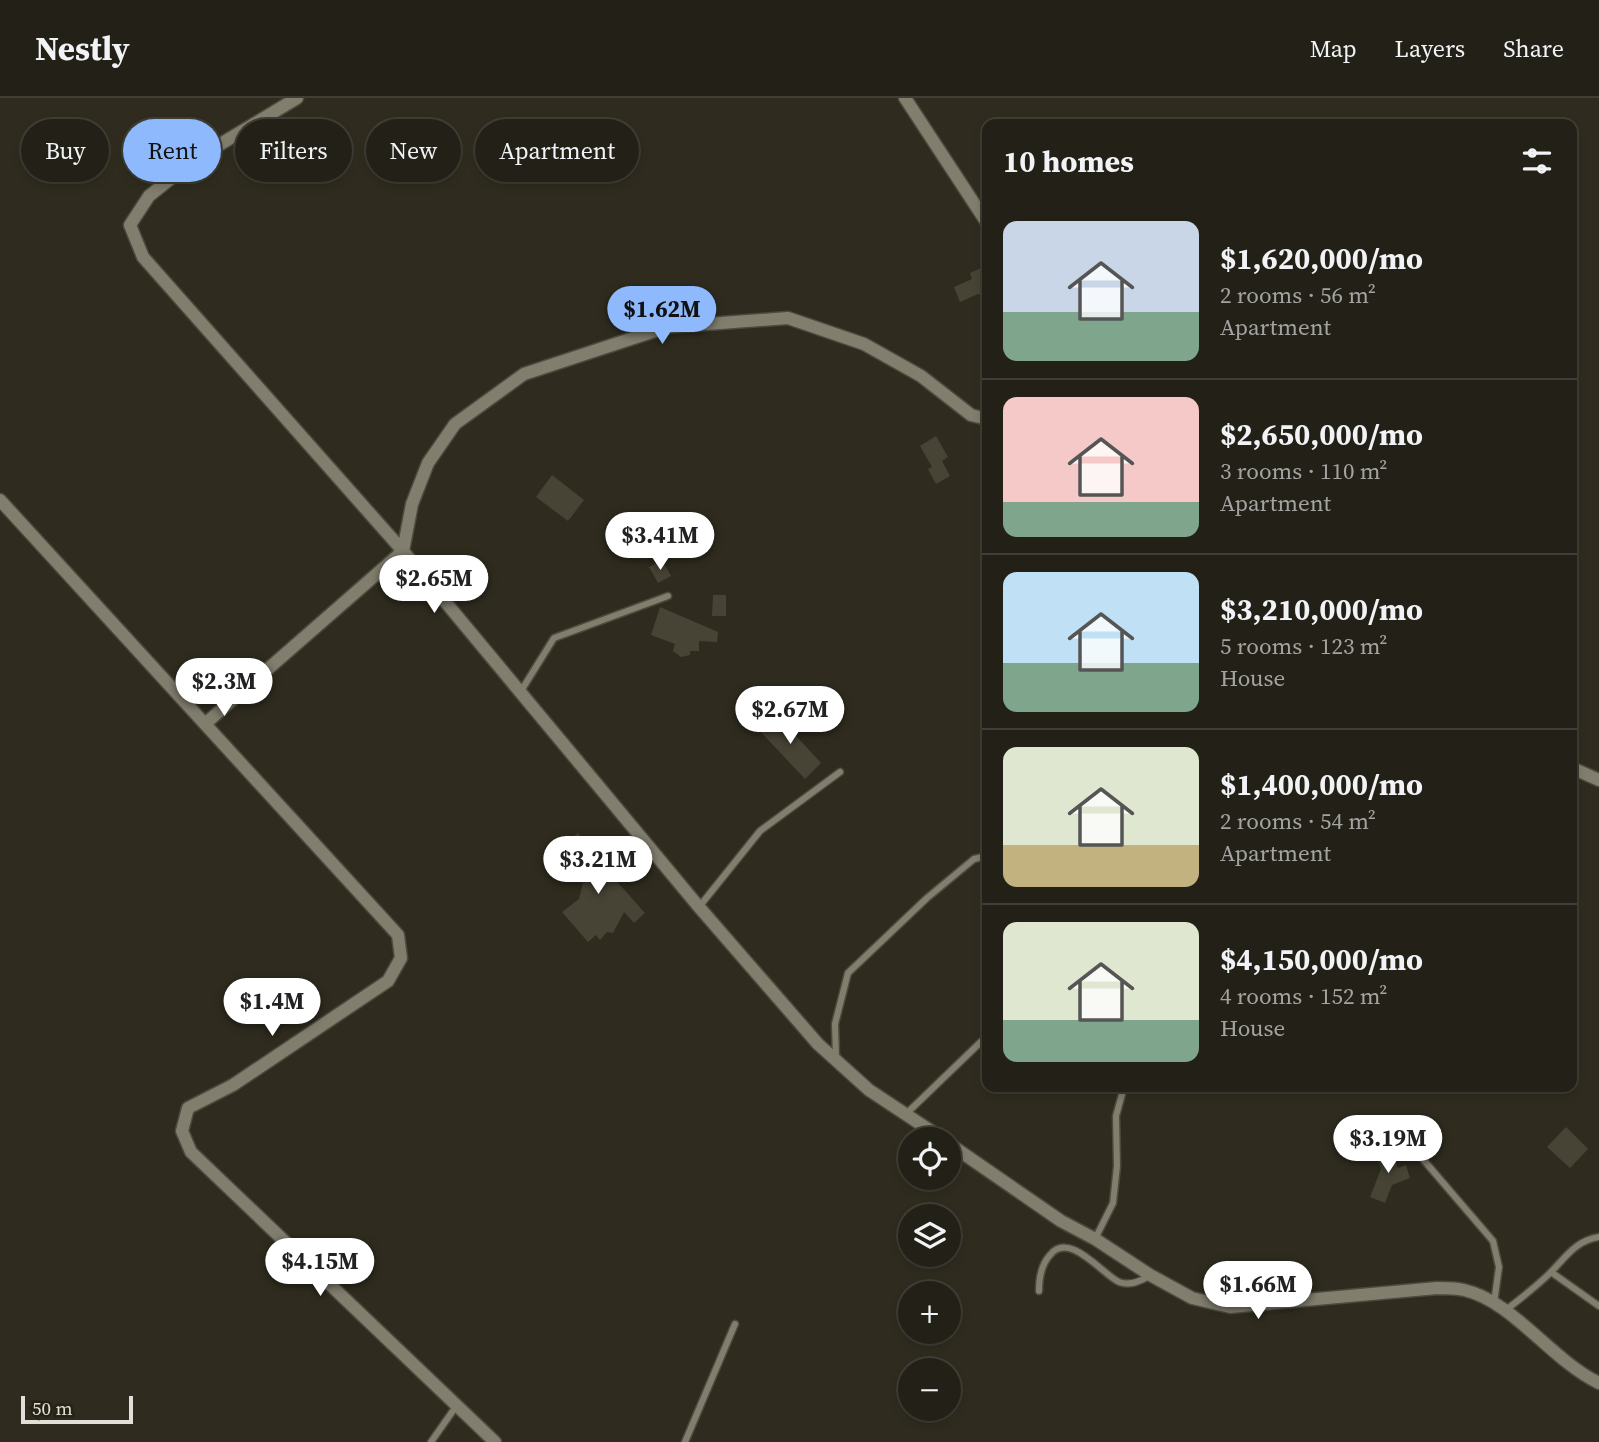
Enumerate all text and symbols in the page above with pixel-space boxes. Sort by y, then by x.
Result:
text: Nestly [35,26,130,71]
text: Map [1310,32,1357,65]
text: Layers [1395,32,1465,65]
text: Share [1503,32,1564,65]
chip: Buy [21,119,109,182]
chip: Rent [123,119,221,182]
chip: Filters [235,119,352,182]
chip: New [366,119,461,182]
chip: Apartment [475,119,639,182]
text: 10 homes [1003,141,1134,182]
icon: filters [1518,142,1556,180]
text: $1,620,000/mo [1220,238,1423,279]
icon: home [1059,249,1143,333]
text: 2 rooms · 56 m² [1220,279,1376,311]
pin: $1.62M [605,286,719,346]
text: $1.62M [623,293,701,325]
text: Apartment [1220,311,1331,343]
text: $2,650,000/mo [1220,414,1423,455]
icon: home [1059,425,1143,509]
text: 3 rooms · 110 m² [1220,455,1387,487]
text: Apartment [1220,487,1331,519]
pin: $3.41M [603,512,717,572]
text: $3.41M [621,519,699,551]
pin: $2.65M [377,556,491,615]
text: $2.65M [395,562,473,594]
text: $3,210,000/mo [1220,589,1423,630]
icon: home [1059,600,1143,684]
text: 5 rooms · 123 m² [1220,630,1387,662]
pin: $2.3M [175,658,273,718]
text: House [1220,662,1285,694]
text: $2.3M [192,665,256,697]
pin: $2.67M [733,686,847,746]
text: $2.67M [751,693,829,725]
text: $1,400,000/mo [1220,764,1423,805]
icon: home [1059,775,1143,859]
text: 2 rooms · 54 m² [1220,805,1376,837]
pin: $3.21M [541,836,655,896]
text: Apartment [1220,837,1331,869]
text: $3.21M [559,843,637,875]
text: $4,150,000/mo [1220,939,1423,980]
icon: home [1059,950,1143,1034]
pin: $1.4M [223,978,321,1038]
text: 4 rooms · 152 m² [1220,980,1387,1012]
text: $1.4M [240,985,304,1017]
text: House [1220,1012,1285,1044]
pin: $3.19M [1331,1116,1445,1175]
text: $3.19M [1349,1122,1427,1154]
map controls [898,1127,961,1421]
button: locate [898,1127,961,1190]
button: layers [898,1204,961,1267]
pin: $4.15M [263,1238,377,1298]
text: $4.15M [281,1245,359,1277]
pin: $1.66M [1201,1262,1315,1321]
text: $1.66M [1219,1268,1297,1300]
button: + [898,1281,961,1344]
button: − [898,1358,961,1421]
scale bar [21,1393,133,1425]
text: 50 m [32,1395,73,1421]

